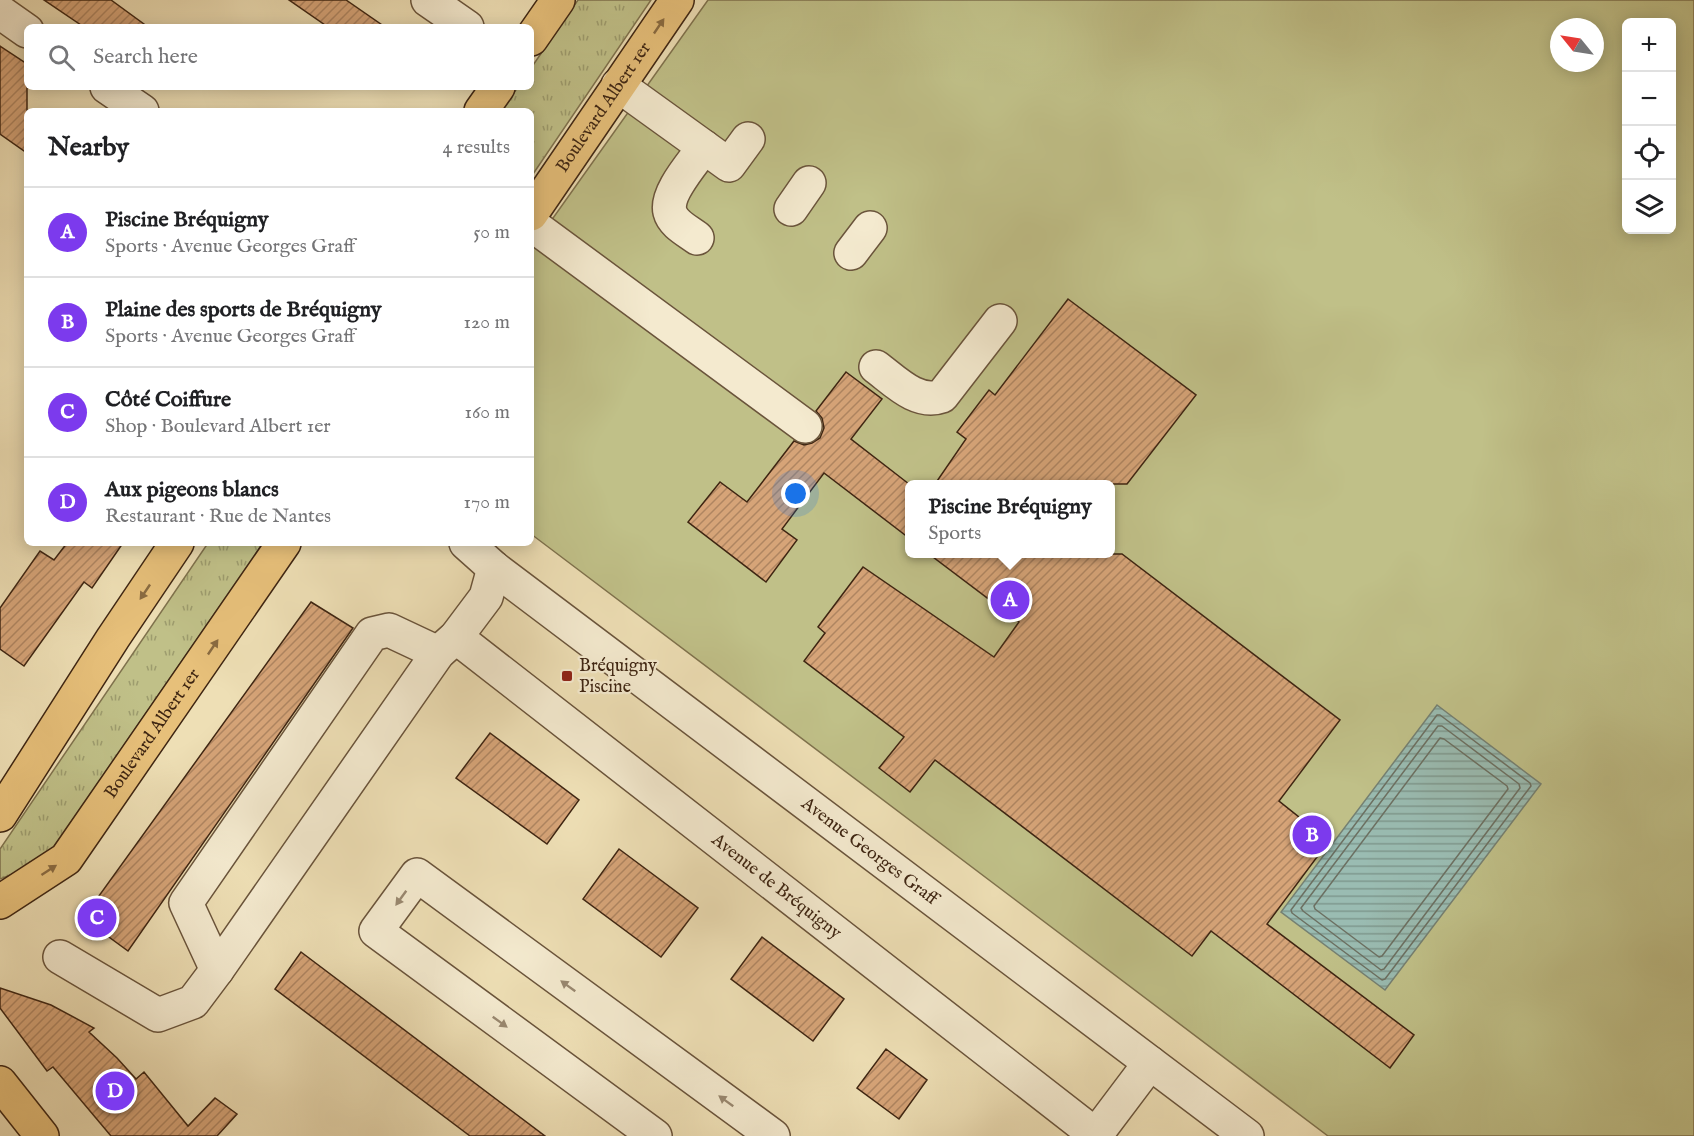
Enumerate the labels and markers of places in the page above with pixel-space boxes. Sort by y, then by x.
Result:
pin: A [990,578,1030,622]
place label: Bréquigny Piscine [579,655,657,699]
marker: Bréquigny Piscine [560,669,574,683]
pin: B [1292,812,1332,858]
pin: C [78,896,116,940]
pin: D [96,1068,134,1114]

